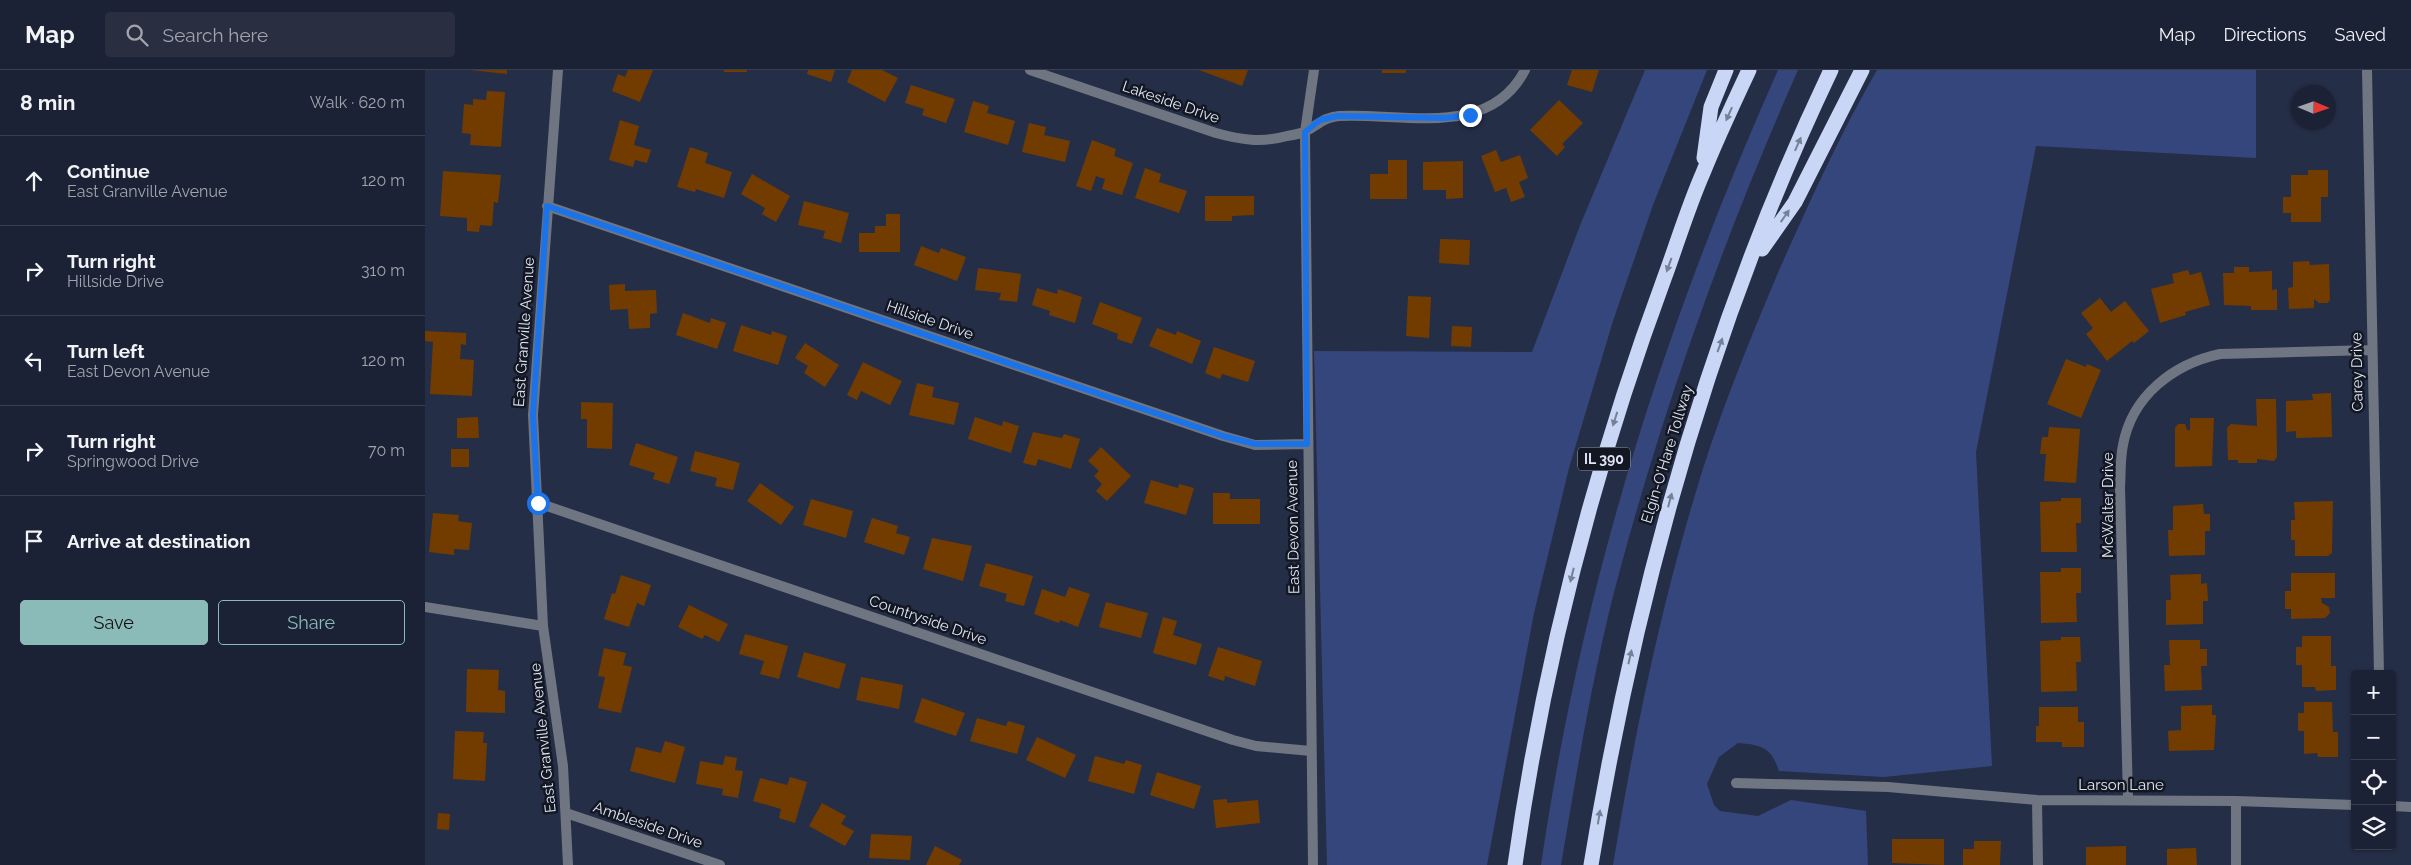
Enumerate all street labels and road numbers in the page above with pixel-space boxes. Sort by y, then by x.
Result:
street label: Lakeside Drive [1120,77,1222,127]
street label: East Granville Avenue [510,256,538,408]
street label: Hillside Drive [884,297,976,343]
street label: Carey Drive [2347,332,2367,412]
street label: Elgin-O'Hare Tollway [1637,383,1697,525]
road number: IL 390 [1578,448,1630,470]
street label: McWalter Drive [2099,452,2117,558]
street label: East Devon Avenue [1283,460,1303,594]
street label: Countryside Drive [867,591,989,649]
street label: East Granville Avenue [526,662,560,814]
street label: Larson Lane [2078,776,2164,794]
street label: Ambleside Drive [591,798,705,852]

